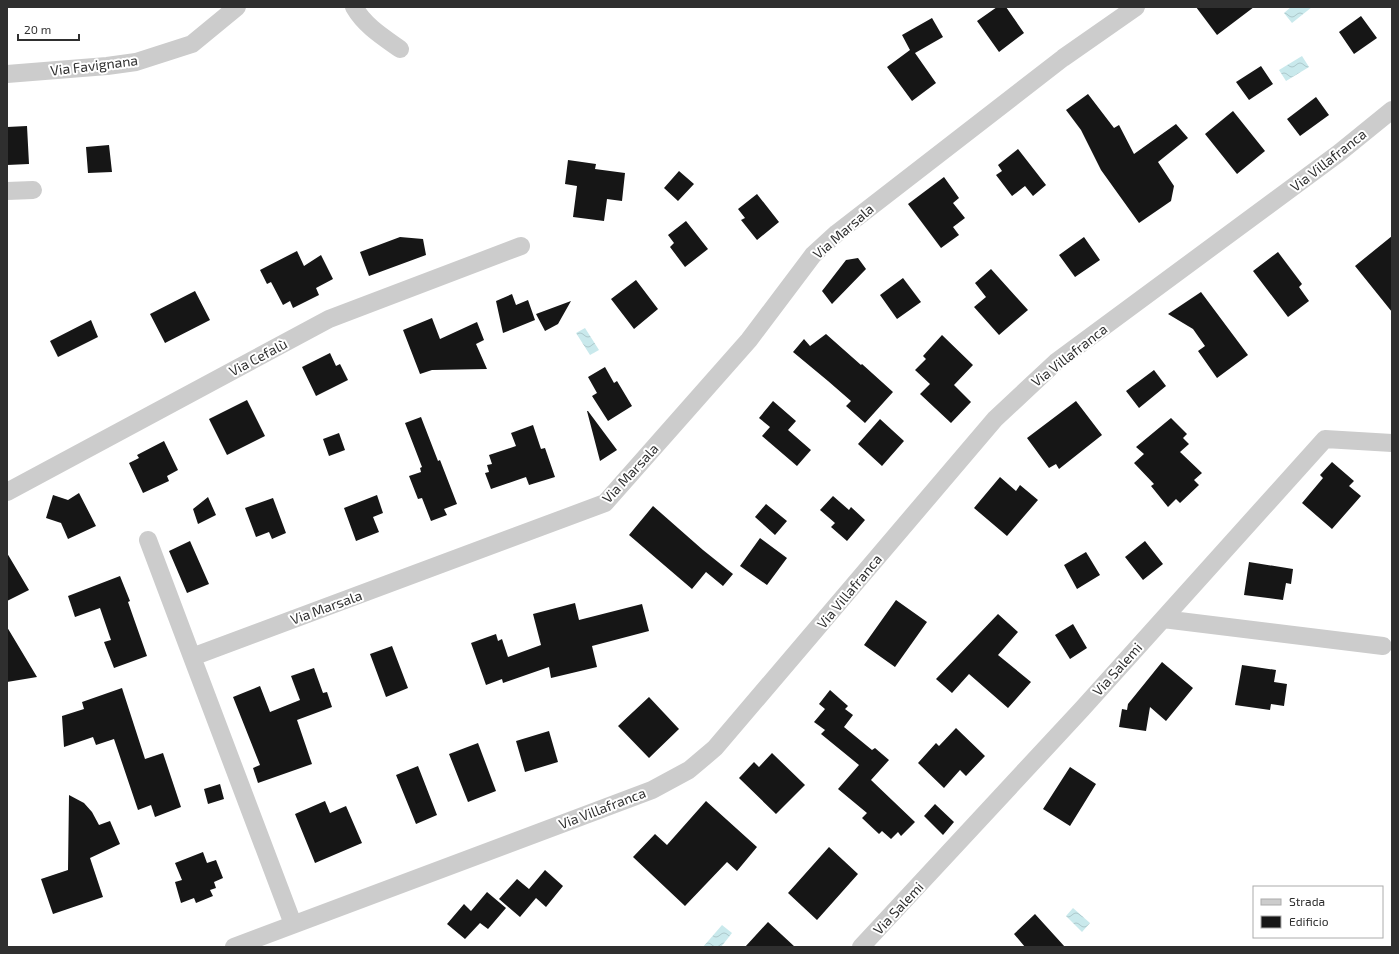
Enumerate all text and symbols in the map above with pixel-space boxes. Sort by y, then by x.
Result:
scale bar [18,16,79,42]
text: 20 m [24,22,51,36]
street label: Via Favignana [49,51,139,79]
street label: Via Villafranca [1287,125,1369,195]
street label: Via Marsala [809,200,877,262]
street label: Via Villafranca [1028,320,1110,390]
street label: Via Cefalù [226,335,290,379]
street label: Via Marsala [598,440,662,506]
street label: Via Villafranca [813,550,885,632]
street label: Via Marsala [288,586,364,628]
street label: Via Salemi [1089,639,1145,699]
street label: Via Villafranca [556,784,648,832]
street label: Via Salemi [869,878,927,938]
legend [1253,886,1383,938]
text: Strada [1289,894,1325,908]
text: Edificio [1289,914,1329,928]

